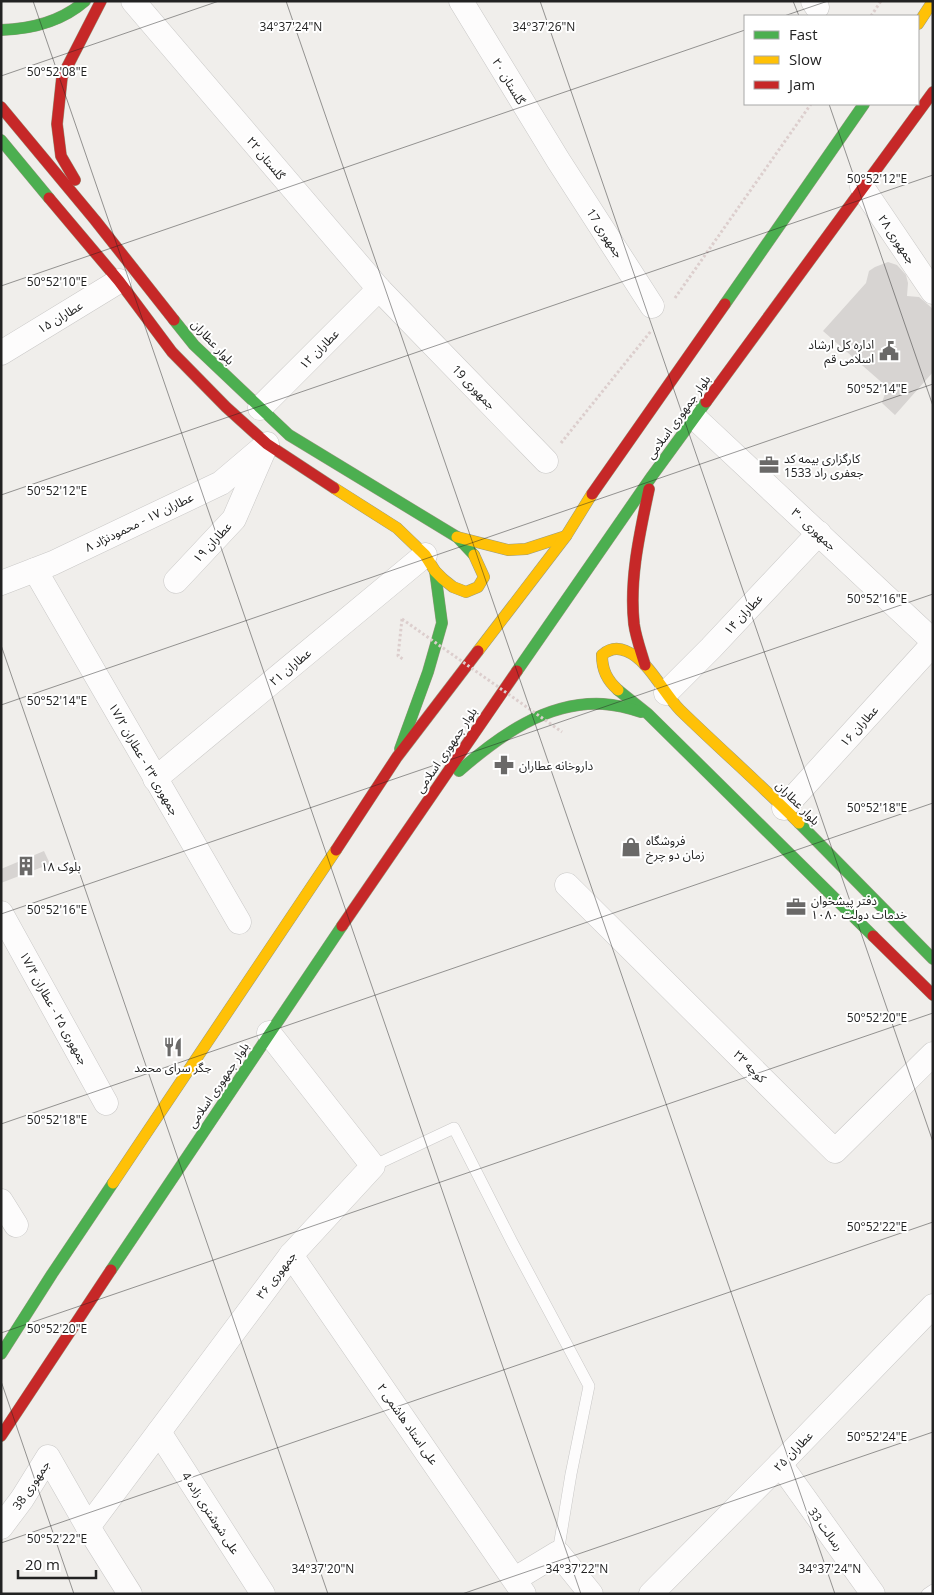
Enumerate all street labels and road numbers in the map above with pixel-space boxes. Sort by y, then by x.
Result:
street label: گلستان ۲۰ [488,54,530,108]
street label: گلستان ۲۲ [243,133,290,184]
street label: جمهوری 17 [583,205,627,261]
street label: جمهوری ۲۸ [874,211,920,267]
street label: عطاران ۱۵ [34,297,86,337]
street label: بلوار عطاران [188,316,238,368]
street label: عطاران ۱۲ [295,325,343,373]
street label: جمهوری 19 [448,361,500,413]
street label: بلوار جمهوری اسلامی [642,372,714,462]
street label: عطاران ۱۷ - محمودنژاد ۸ [82,488,196,556]
street label: جمهوری ۳۰ [788,504,840,554]
street label: عطاران ۱۹ [189,518,235,566]
street label: عطاران ۱۴ [720,590,766,638]
street label: عطاران ۲۱ [265,644,315,690]
street label: جمهوری ۲۳ - عطاران ۱۷/۲ [105,700,183,818]
street label: عطاران ۱۶ [836,702,882,750]
street label: بلوار جمهوری اسلامی [411,704,481,796]
street label: بلوار عطاران [772,777,824,829]
street label: جمهوری ۲۵ - عطاران ۱۷/۴ [16,948,92,1068]
street label: بلوار جمهوری اسلامی [183,1039,253,1131]
street label: کوچه ۲۳ [730,1046,771,1087]
street label: جمهوری ۳۶ [252,1248,300,1302]
street label: علی استاد هاشمی ۲ [373,1380,443,1468]
street label: عطاران ۲۵ [769,1427,817,1475]
street label: جمهوری 38 [8,1457,54,1513]
street label: علی شوشتری زاده 4 [178,1469,244,1557]
street label: رسالت 33 [804,1504,848,1554]

